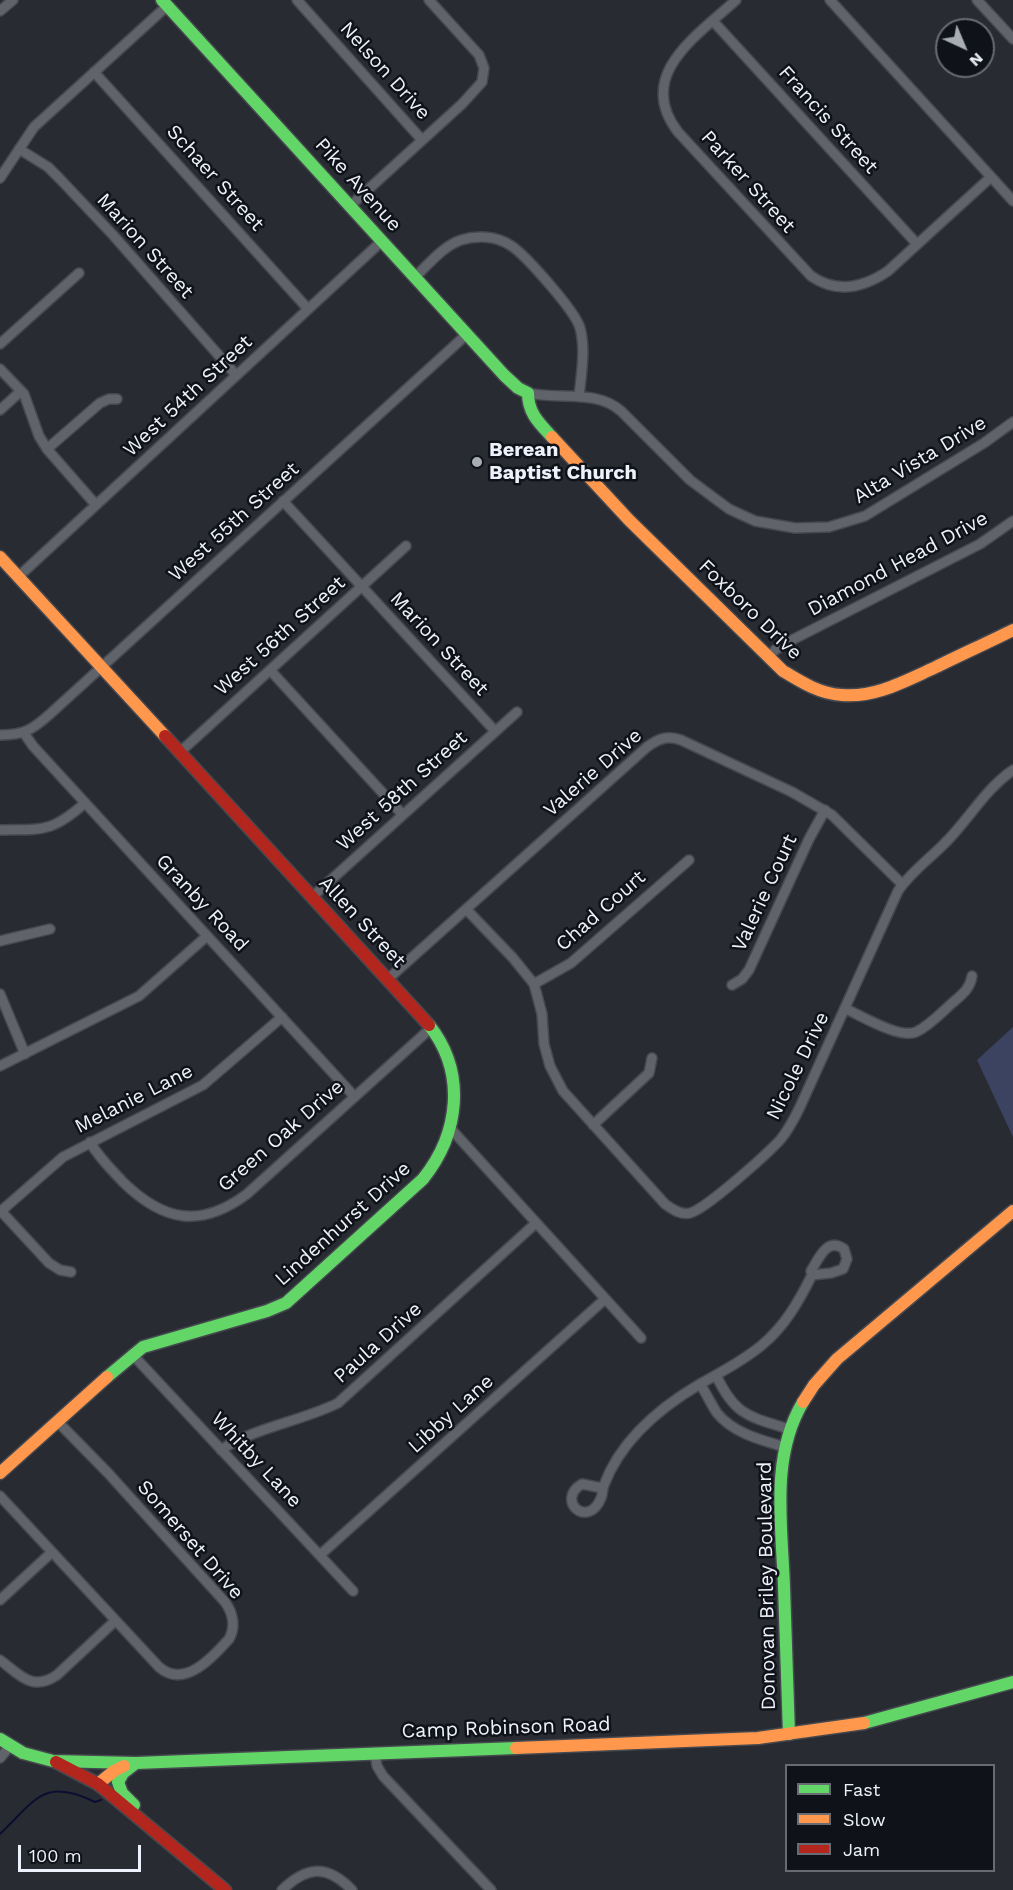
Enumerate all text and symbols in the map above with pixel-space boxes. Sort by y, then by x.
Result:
street label: Nelson Drive [335,17,435,125]
north arrow [935,18,995,78]
text: N [966,49,987,71]
street label: Francis Street [773,61,883,179]
street label: Schaer Street [161,120,269,236]
street label: Parker Street [696,126,800,238]
street label: Pike Avenue [310,133,406,237]
street label: Marion Street [92,188,198,304]
street label: West 54th Street [119,330,257,462]
street label: Alta Vista Drive [849,411,991,509]
place label: Berean Baptist Church [489,438,637,485]
marker: Berean Baptist Church [470,455,484,469]
street label: West 55th Street [164,457,304,587]
street label: Diamond Head Drive [804,506,992,622]
street label: Foxboro Drive [693,555,807,665]
street label: West 56th Street [210,571,350,701]
street label: Marion Street [385,587,493,701]
street label: Valerie Drive [539,724,647,822]
street label: West 58th Street [332,726,472,856]
street label: Valerie Court [727,831,803,955]
street label: Granby Road [151,849,253,957]
street label: Chad Court [551,866,651,956]
street label: Allen Street [314,871,410,973]
street label: Nicole Drive [761,1008,835,1124]
street label: Melanie Lane [71,1059,197,1139]
street label: Green Oak Drive [213,1075,349,1197]
street label: Lindenhurst Drive [270,1157,416,1291]
street label: Paula Drive [329,1297,427,1389]
street label: Libby Lane [403,1369,499,1459]
street label: Whitby Lane [206,1407,306,1513]
street label: Donovan Briley Boulevard [753,1461,781,1711]
street label: Somerset Drive [132,1476,248,1604]
street label: Camp Robinson Road [401,1712,611,1744]
legend [785,1764,995,1872]
text: Fast [843,1779,880,1800]
text: Slow [843,1809,886,1830]
scale bar [21,1833,144,1871]
text: Jam [843,1839,880,1860]
text: 100 m [29,1845,82,1866]

